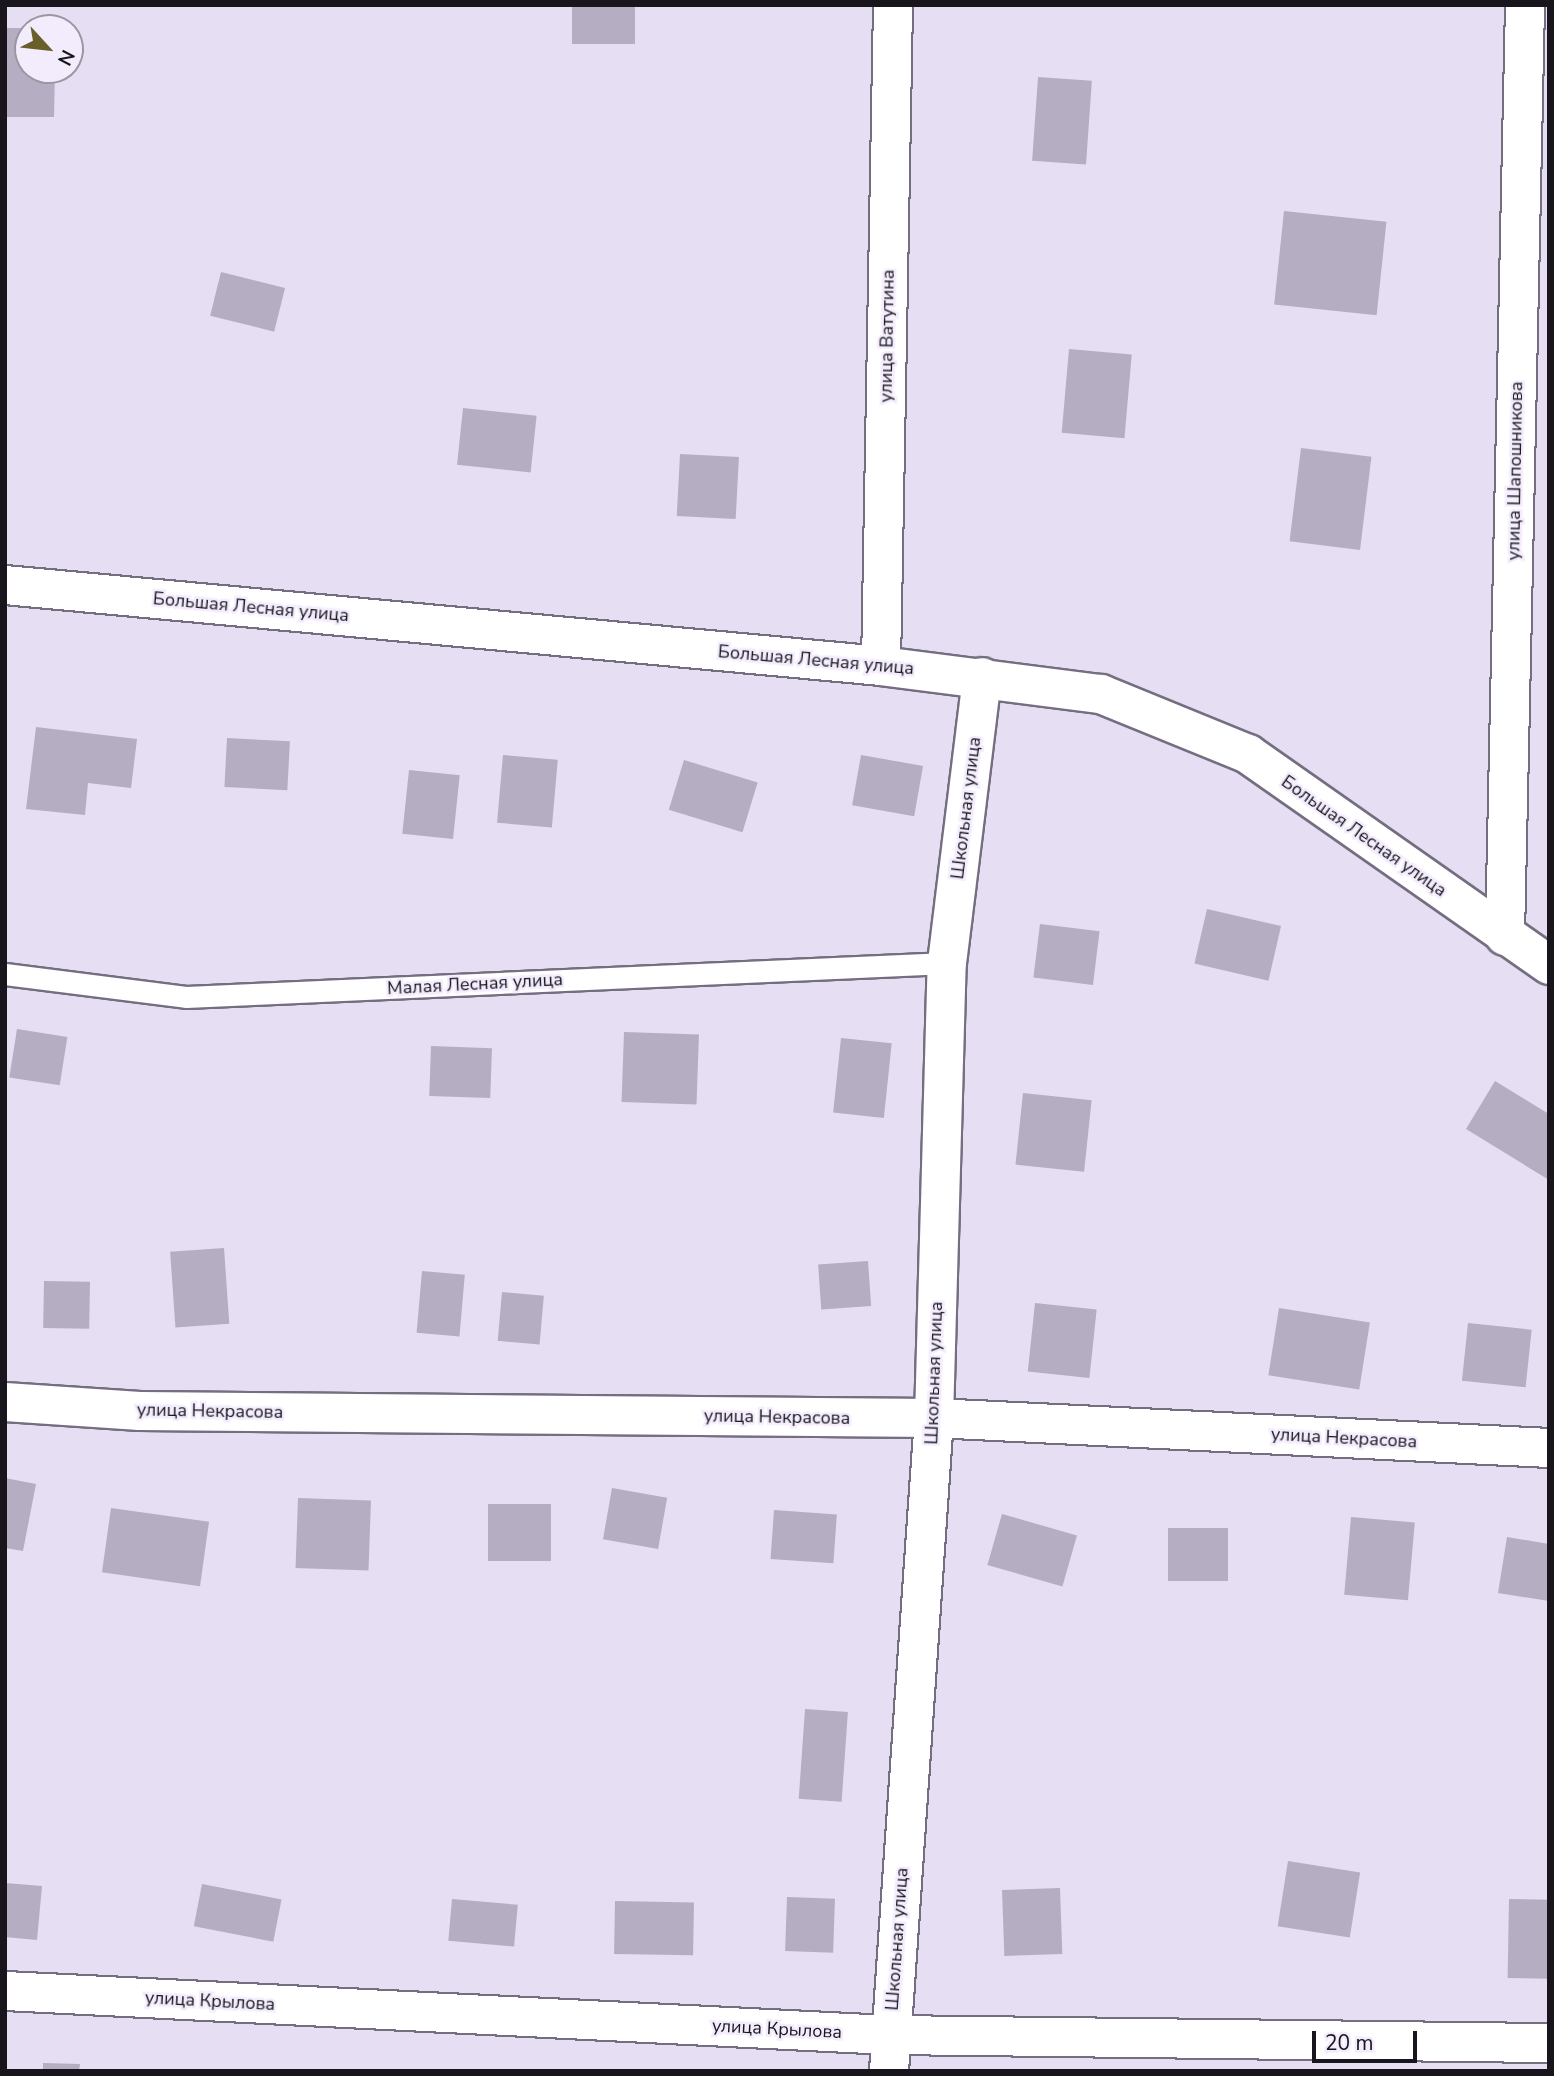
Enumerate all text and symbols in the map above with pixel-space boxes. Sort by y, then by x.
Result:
north arrow [14,14,84,84]
text: N [51,45,81,70]
street label: улица Ватутина [875,269,899,403]
street label: улица Шапошникова [1503,381,1527,561]
street label: Большая Лесная улица [152,588,350,626]
street label: Большая Лесная улица [717,641,915,679]
street label: Школьная улица [947,736,985,880]
street label: Большая Лесная улица [1277,771,1451,901]
street label: Малая Лесная улица [387,969,563,999]
street label: Школьная улица [921,1301,947,1445]
street label: улица Некрасова [137,1399,283,1423]
street label: улица Некрасова [704,1405,850,1429]
street label: улица Некрасова [1270,1423,1418,1453]
street label: Школьная улица [881,1867,913,2011]
street label: улица Крылова [144,1987,276,2015]
street label: улица Крылова [711,2015,843,2043]
scale bar [1316,2016,1421,2060]
text: 20 m [1325,2029,1374,2057]

